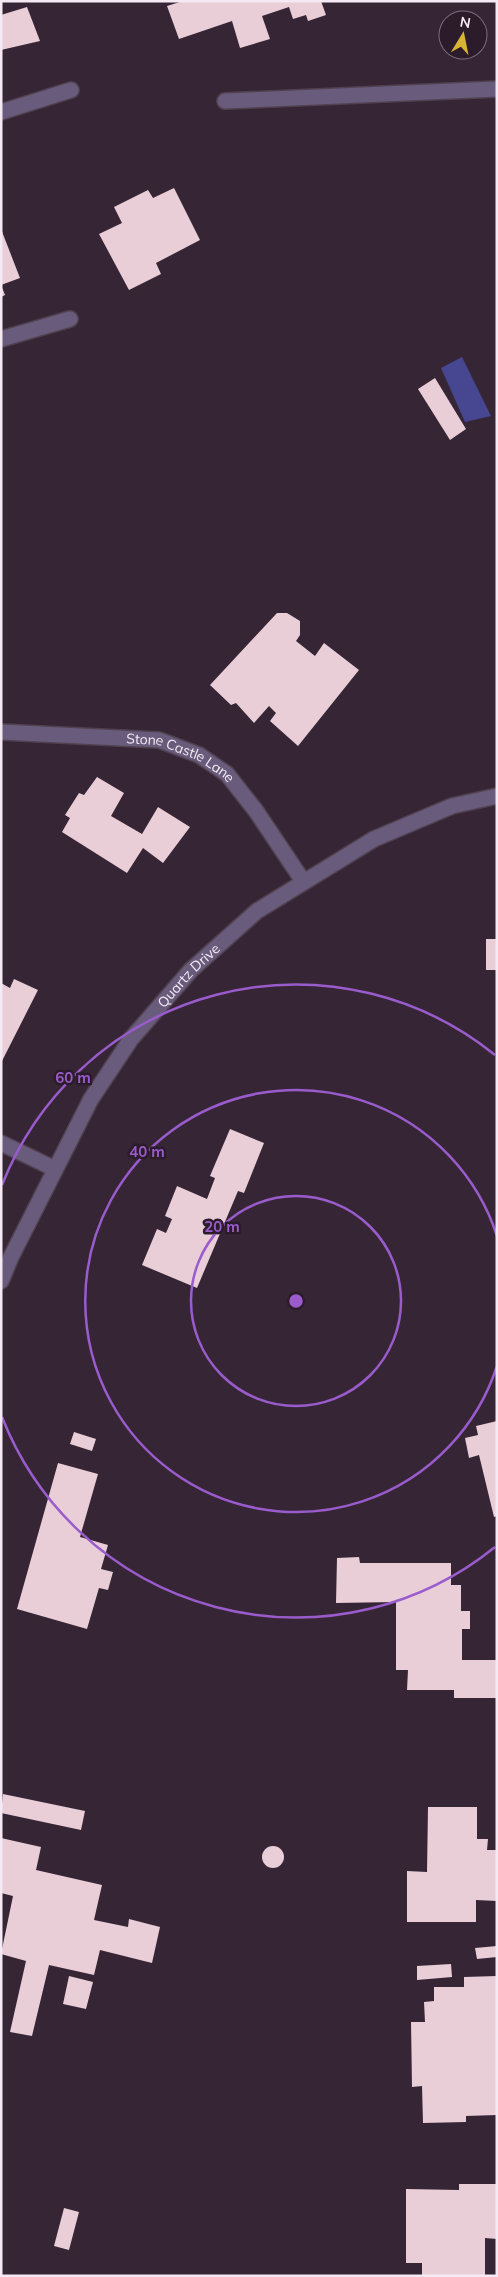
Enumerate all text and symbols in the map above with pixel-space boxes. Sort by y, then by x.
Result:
north arrow [438,10,488,60]
text: N [458,12,472,32]
street label: Stone Castle Lane [126,729,239,786]
street label: Quartz Drive [153,940,224,1011]
text: 60 m [55,1068,91,1087]
text: 40 m [129,1142,165,1161]
text: 20 m [204,1217,240,1236]
centre of rings [287,1292,305,1310]

